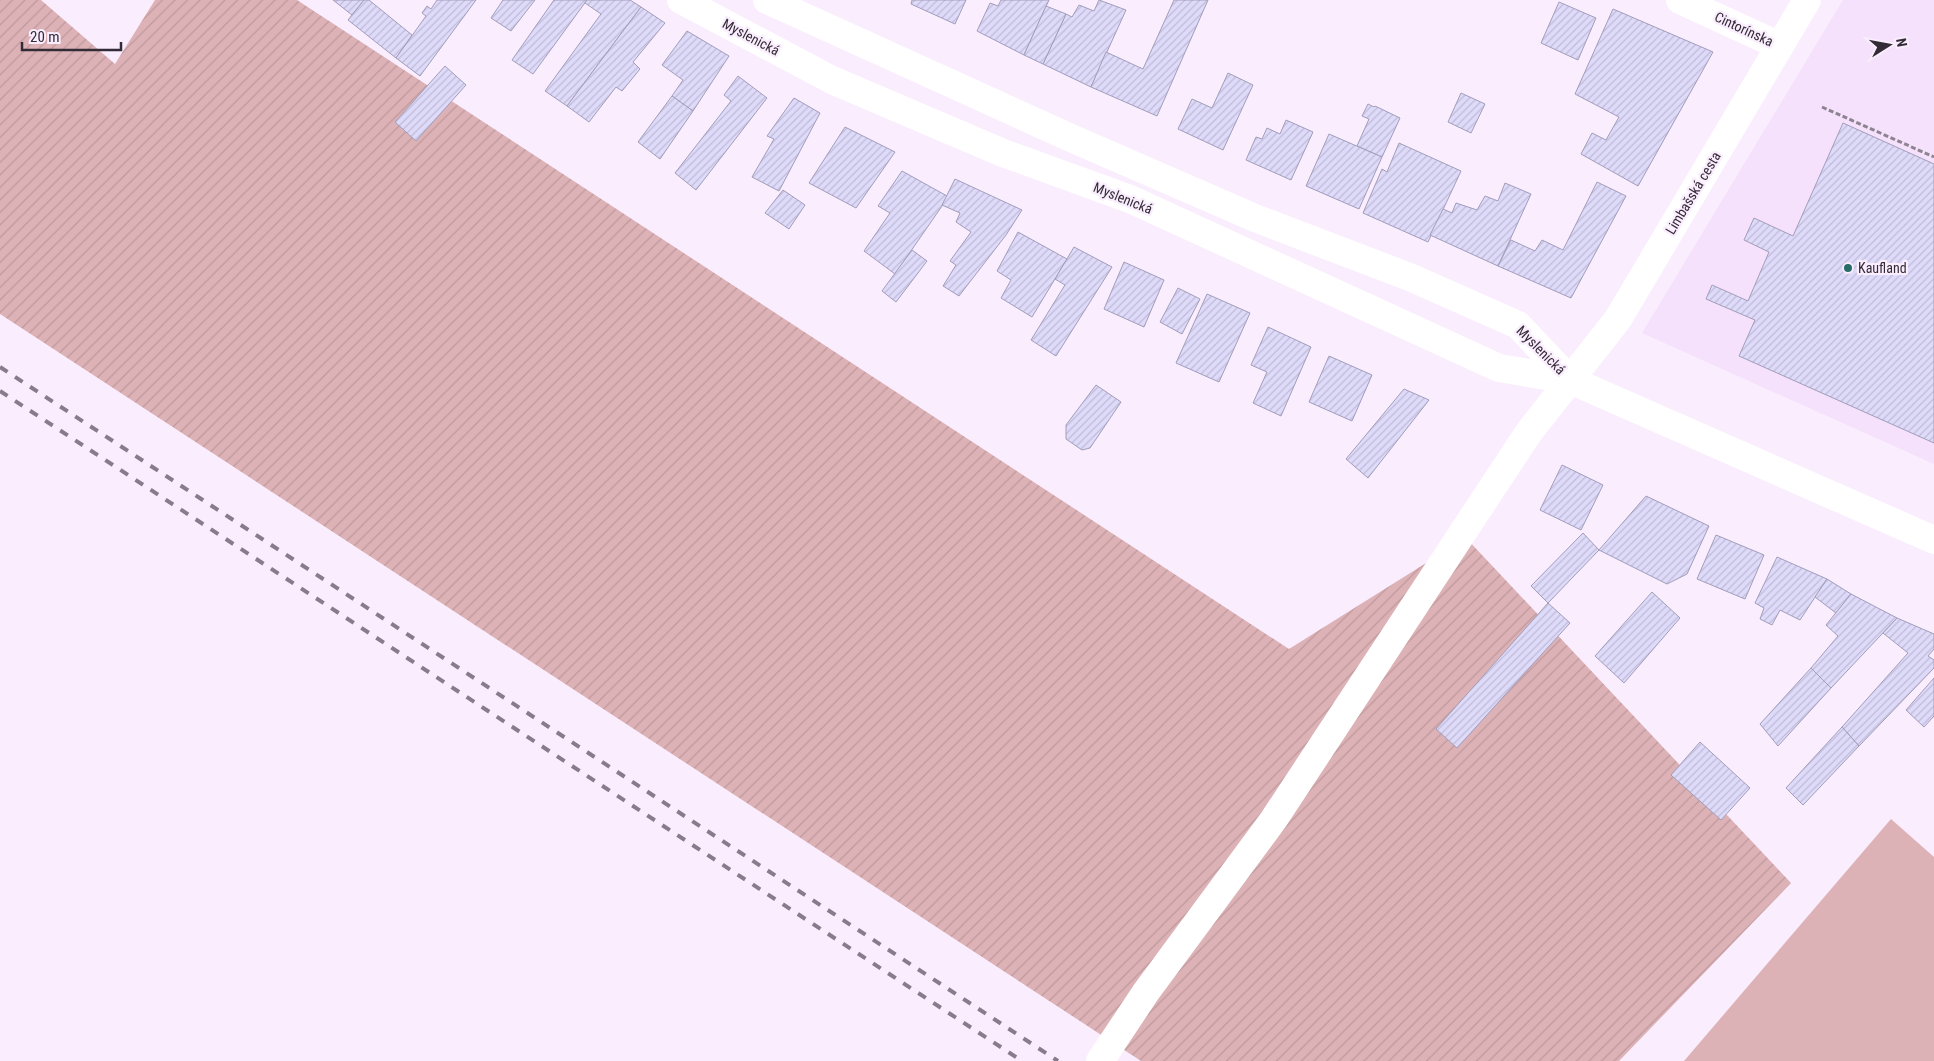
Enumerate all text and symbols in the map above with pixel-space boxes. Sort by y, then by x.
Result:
street label: Cintorínska [1712,8,1776,50]
street label: Myslenická [720,15,782,59]
scale bar [22,20,121,52]
north arrow [1864,20,1914,70]
text: 20 m [30,28,60,46]
text: N [1893,37,1910,48]
street label: Limbašská cesta [1662,149,1724,237]
street label: Myslenická [1091,179,1155,217]
place label: Kaufland [1858,260,1907,276]
marker: Kaufland [1842,262,1854,274]
street label: Myslenická [1513,322,1569,378]

